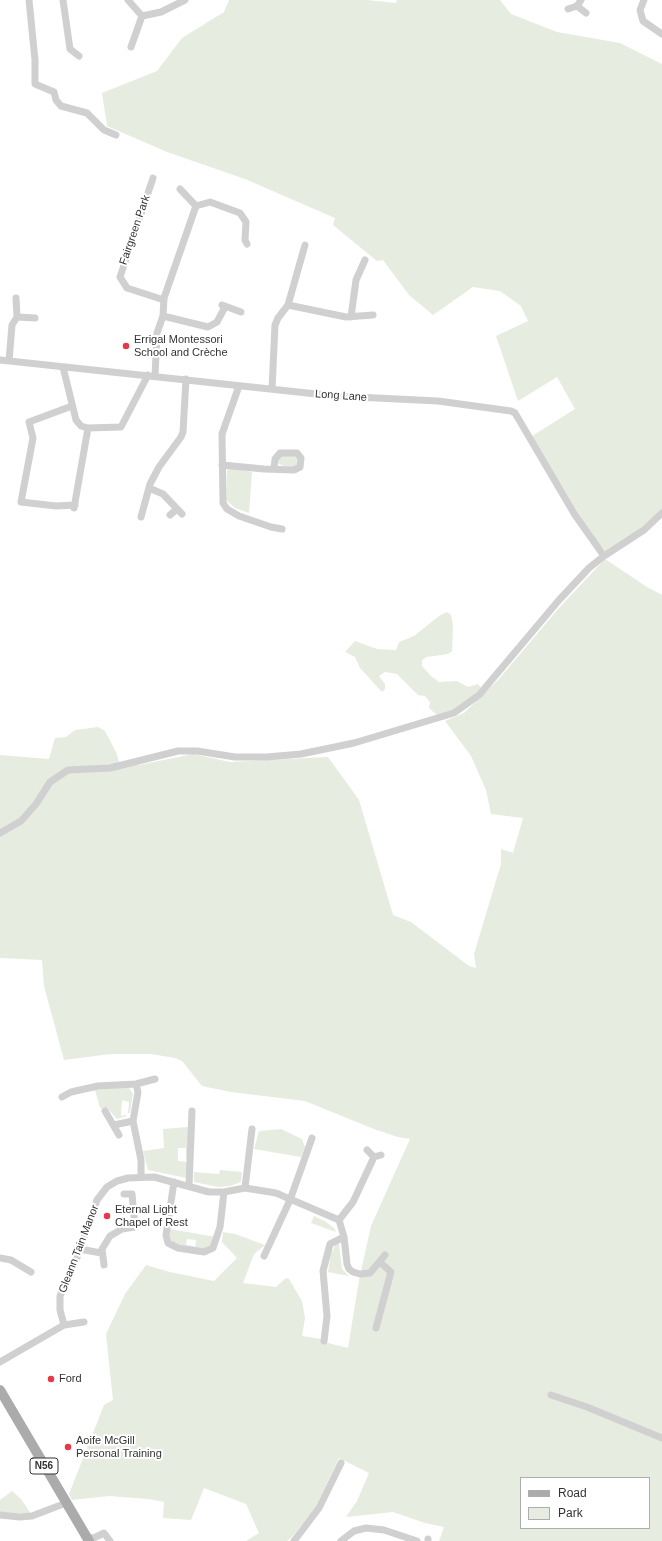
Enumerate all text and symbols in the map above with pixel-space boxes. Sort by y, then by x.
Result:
street label: Fairgreen Park [117,193,153,267]
place label: Errigal Montessori School and Crèche [134,333,228,359]
marker: Errigal Montessori School and Crèche [121,341,131,351]
street label: Long Lane [315,388,367,404]
street label: Gleann Tain Manor [56,1203,102,1295]
place label: Eternal Light Chapel of Rest [115,1203,188,1229]
marker: Eternal Light Chapel of Rest [102,1211,112,1221]
place label: Ford [59,1372,82,1386]
marker: Ford [46,1374,56,1384]
place label: Aoife McGill Personal Training [76,1434,162,1460]
marker: Aoife McGill Personal Training [63,1442,73,1452]
road number: N56 [30,1458,58,1474]
legend [520,1477,650,1529]
text: Road [558,1486,587,1500]
text: Park [558,1506,583,1520]

